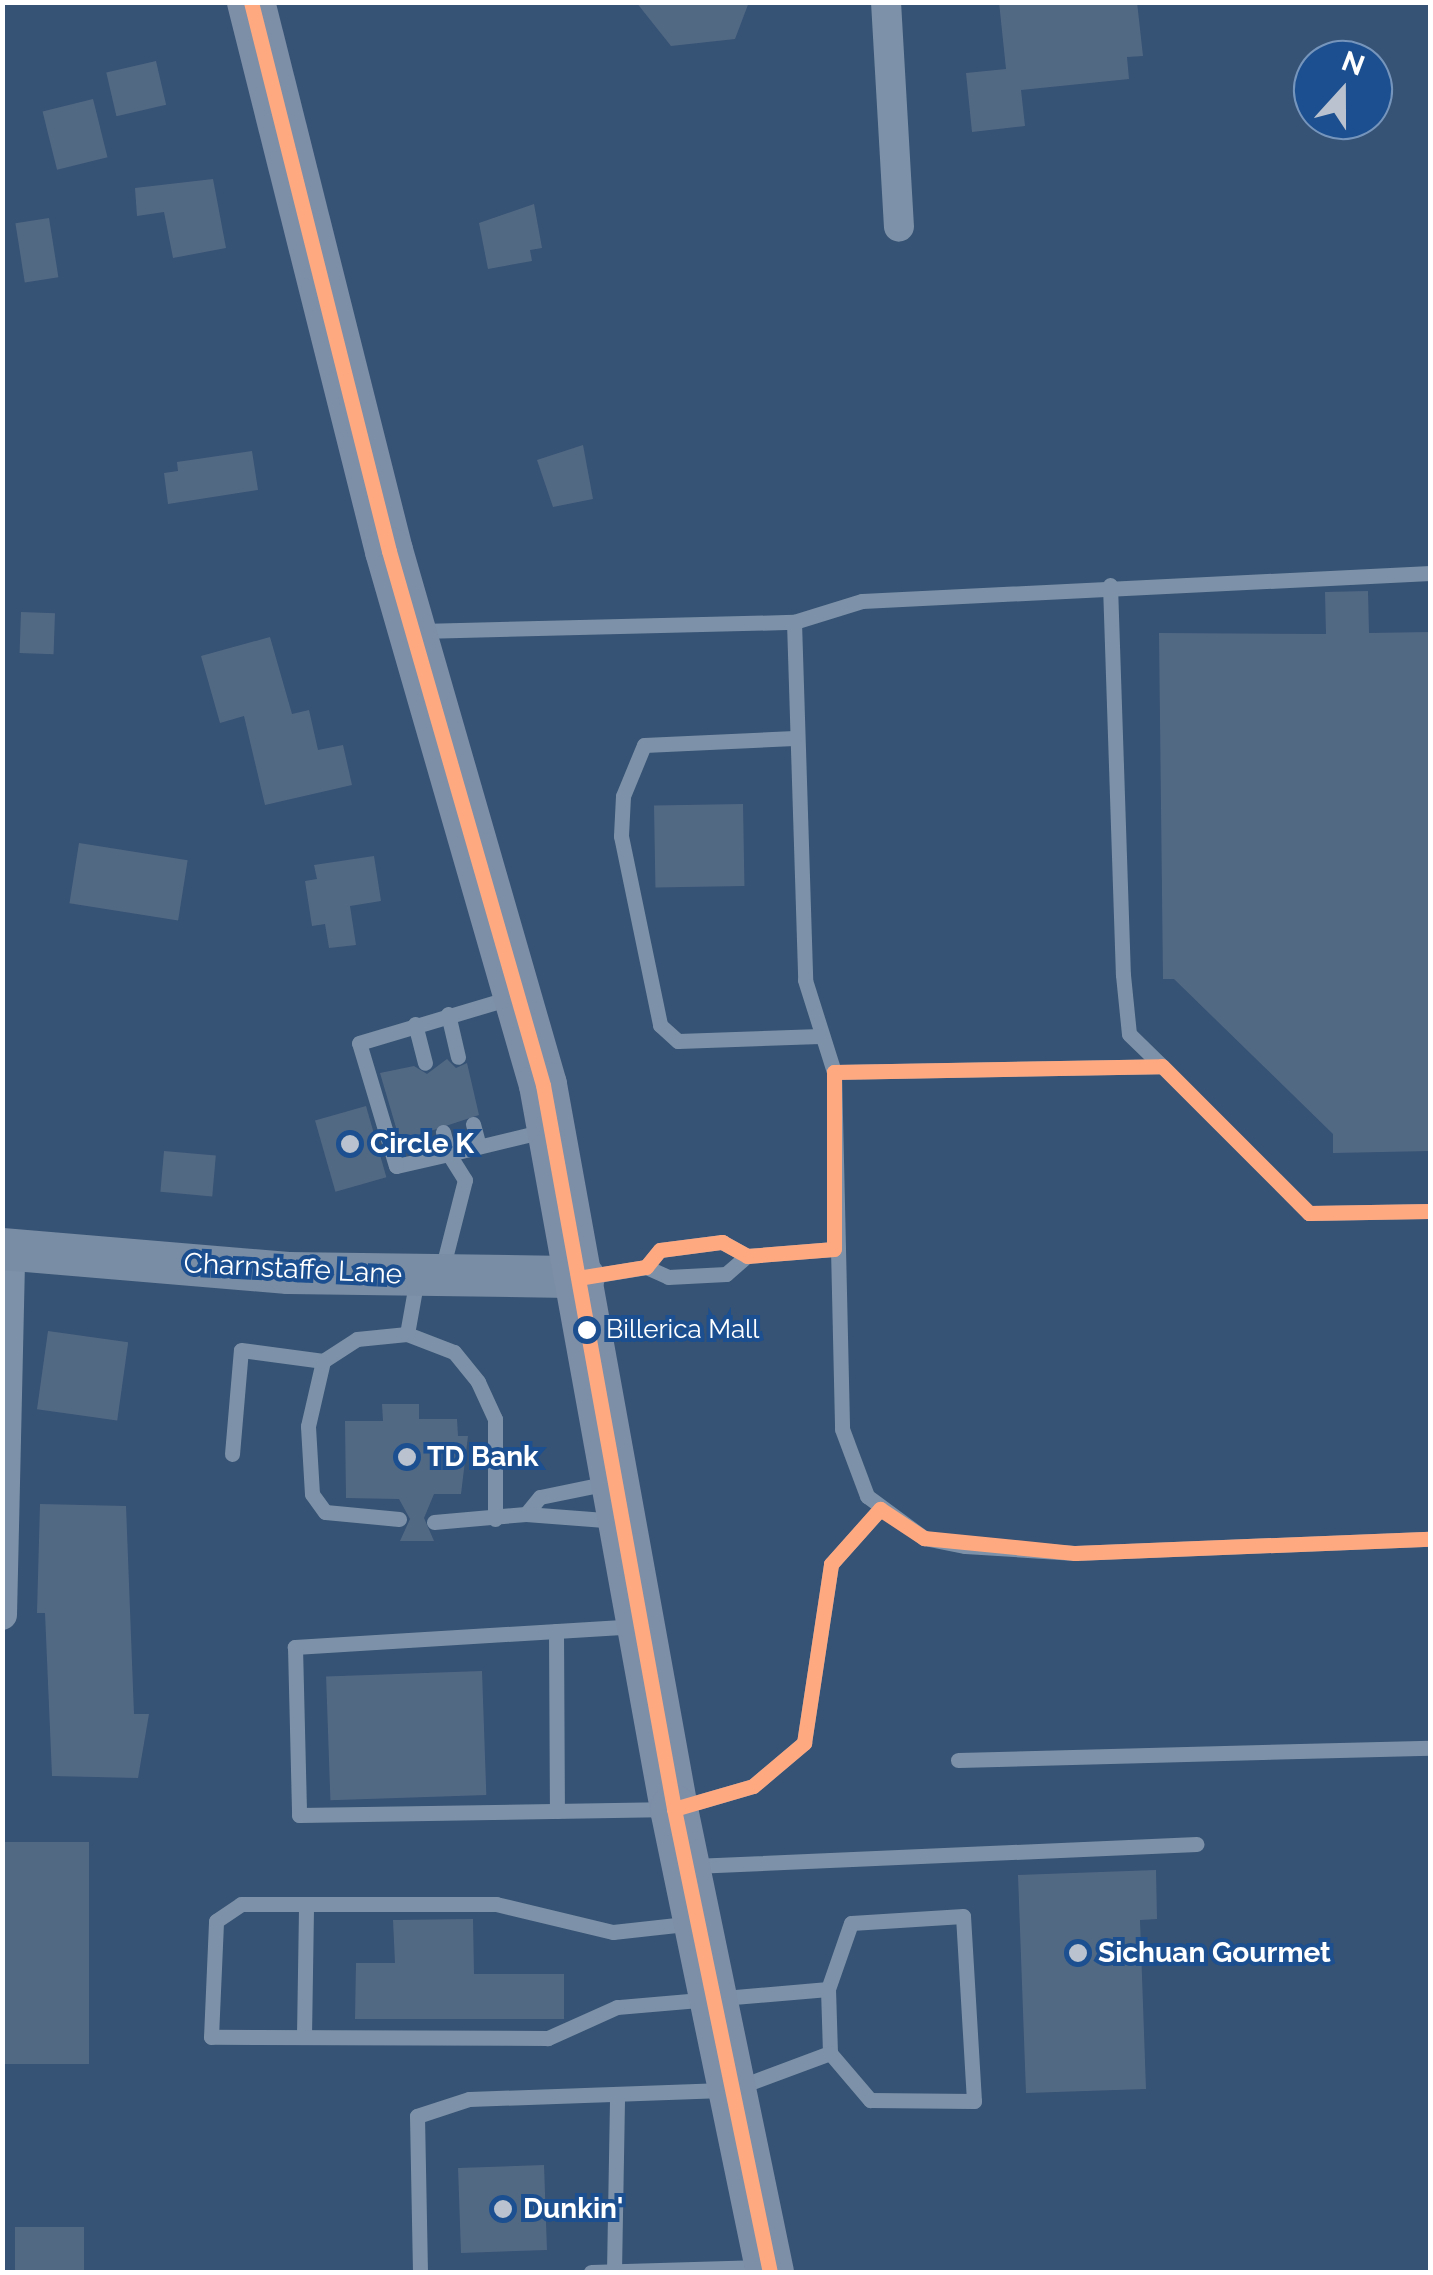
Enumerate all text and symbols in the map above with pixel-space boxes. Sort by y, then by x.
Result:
north arrow [1293,40,1393,140]
text: N [1337,44,1369,83]
place label: Circle K [370,1127,474,1161]
marker: Circle K [339,1133,361,1155]
street label: Charnstaffe Lane [183,1246,403,1292]
place label: Billerica Mall [606,1314,759,1346]
marker: Billerica Mall [577,1320,597,1340]
place label: TD Bank [427,1440,539,1474]
marker: TD Bank [396,1446,418,1468]
place label: Sichuan Gourmet [1098,1936,1331,1970]
marker: Sichuan Gourmet [1067,1942,1089,1964]
place label: Dunkin' [523,2192,623,2226]
marker: Dunkin' [492,2198,514,2220]

